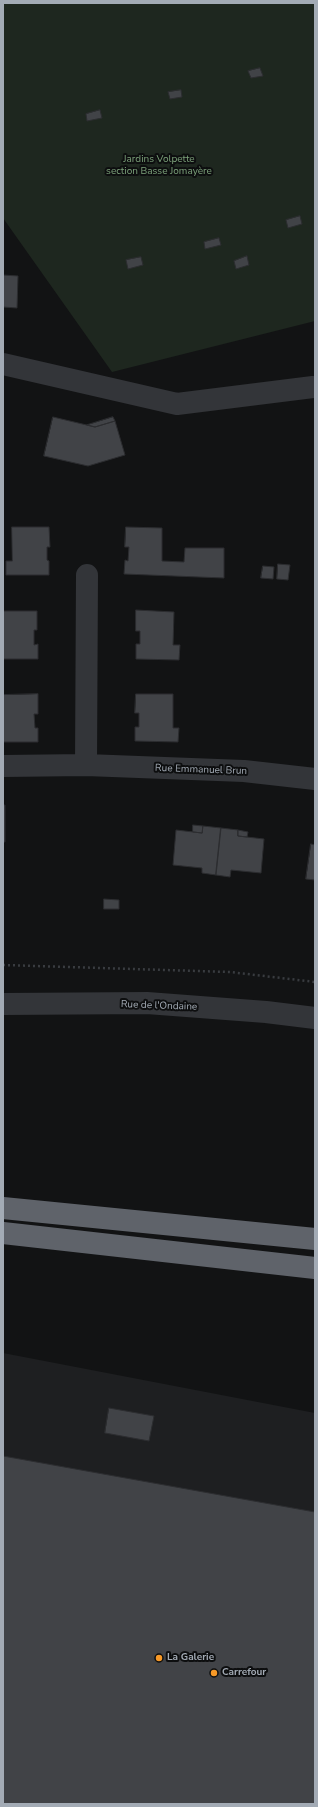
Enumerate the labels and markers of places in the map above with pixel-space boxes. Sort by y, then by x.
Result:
place label: La Galerie [167,1652,214,1664]
marker: La Galerie [154,1653,164,1663]
place label: Carrefour [222,1667,266,1679]
marker: Carrefour [209,1668,219,1678]

